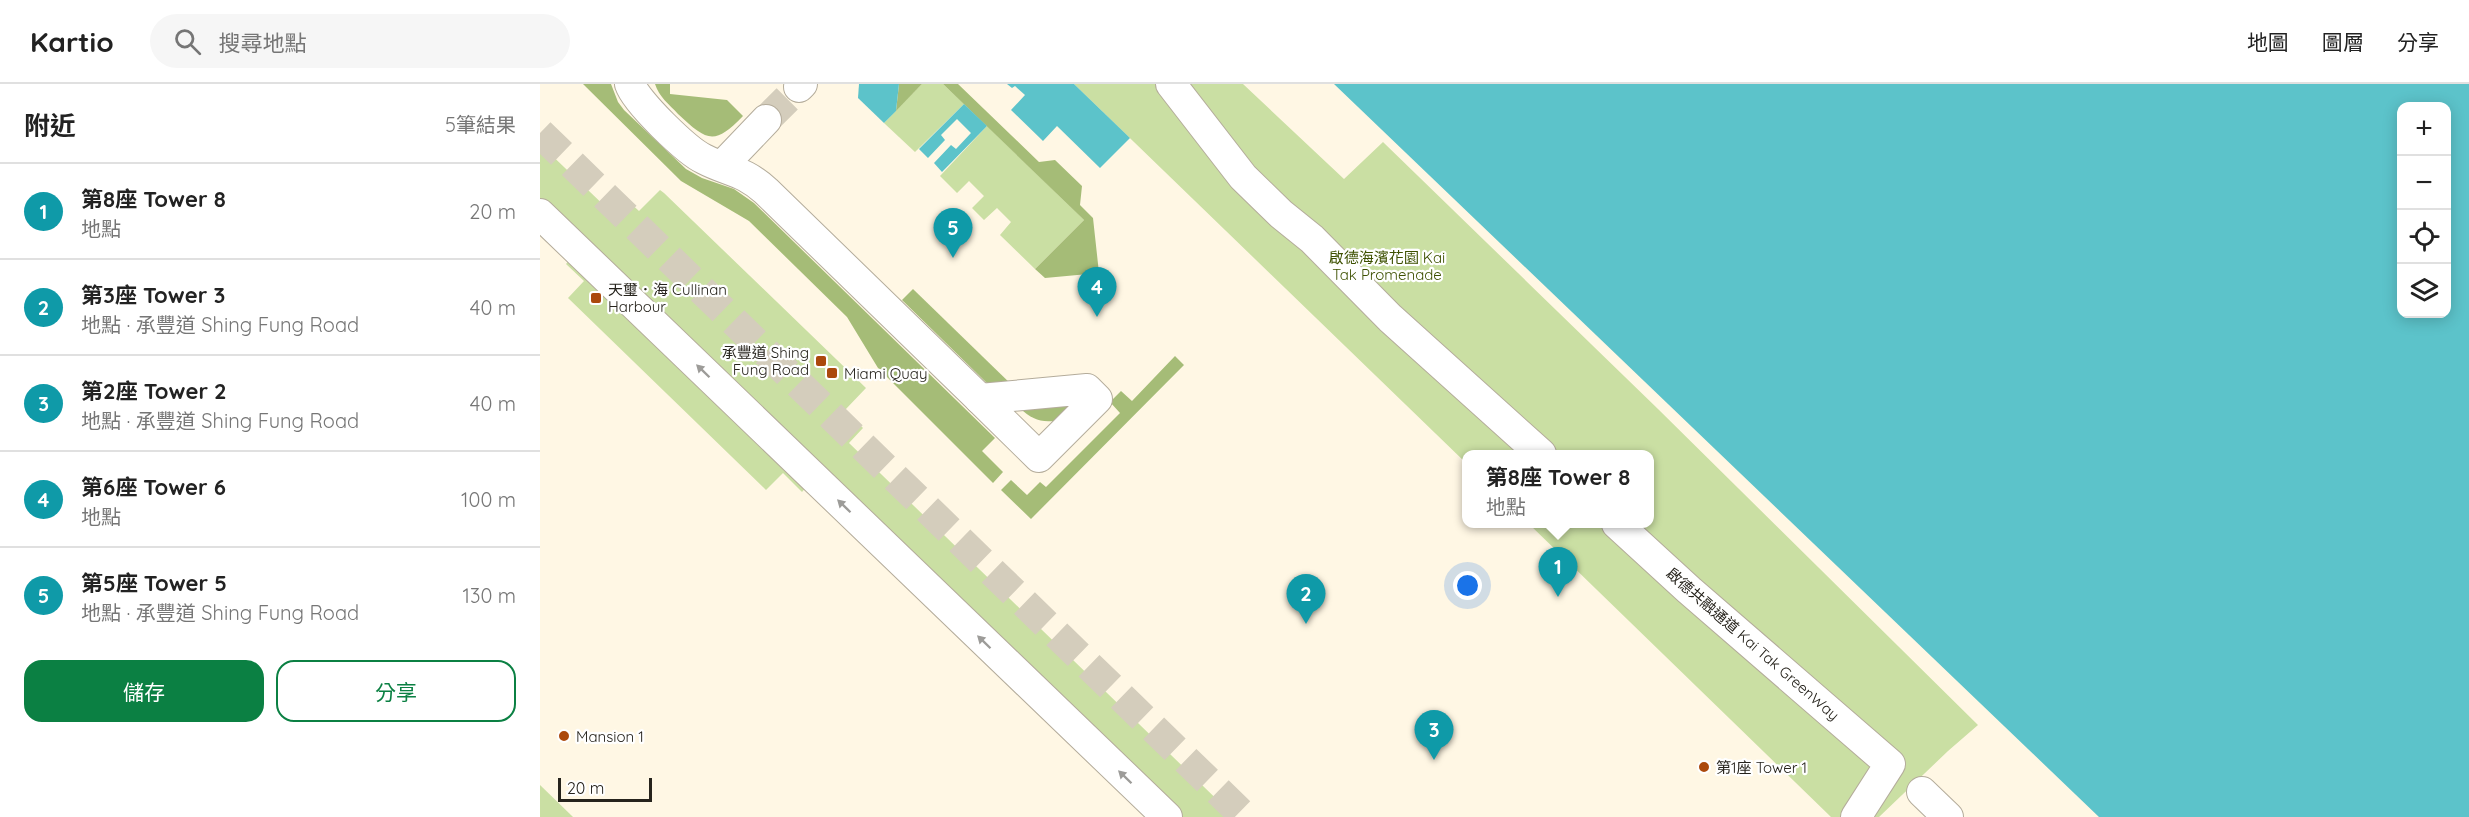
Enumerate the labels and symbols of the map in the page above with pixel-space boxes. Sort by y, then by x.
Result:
pin: 5 [934,208,972,258]
park label: 啟德海濱花園 Kai Tak Promenade [1329,248,1445,284]
pin: 4 [1078,268,1116,317]
place label: 天璽．海 Cullinan Harbour [608,280,727,316]
marker: 天璽．海 Cullinan Harbour [589,291,603,305]
place label: 承豐道 Shing Fung Road [722,343,809,379]
marker: 承豐道 Shing Fung Road [814,354,828,368]
one-way arrow [696,364,711,378]
place label: Miami Quay [844,364,927,383]
marker: Miami Quay [825,366,839,380]
one-way arrow [837,500,851,514]
pin: 1 [1538,548,1578,597]
street label: 啟德共融通道 Kai Tak GreenWay [1663,564,1843,724]
your location [1453,571,1482,600]
pin: 2 [1286,574,1326,624]
one-way arrow [978,635,992,649]
pin: 3 [1414,710,1454,760]
place label: Mansion 1 [576,727,644,746]
marker: Mansion 1 [557,729,571,743]
place label: 第1座 Tower 1 [1716,758,1807,777]
marker: 第1座 Tower 1 [1697,760,1711,774]
one-way arrow [1119,770,1133,784]
scale bar [558,775,652,802]

